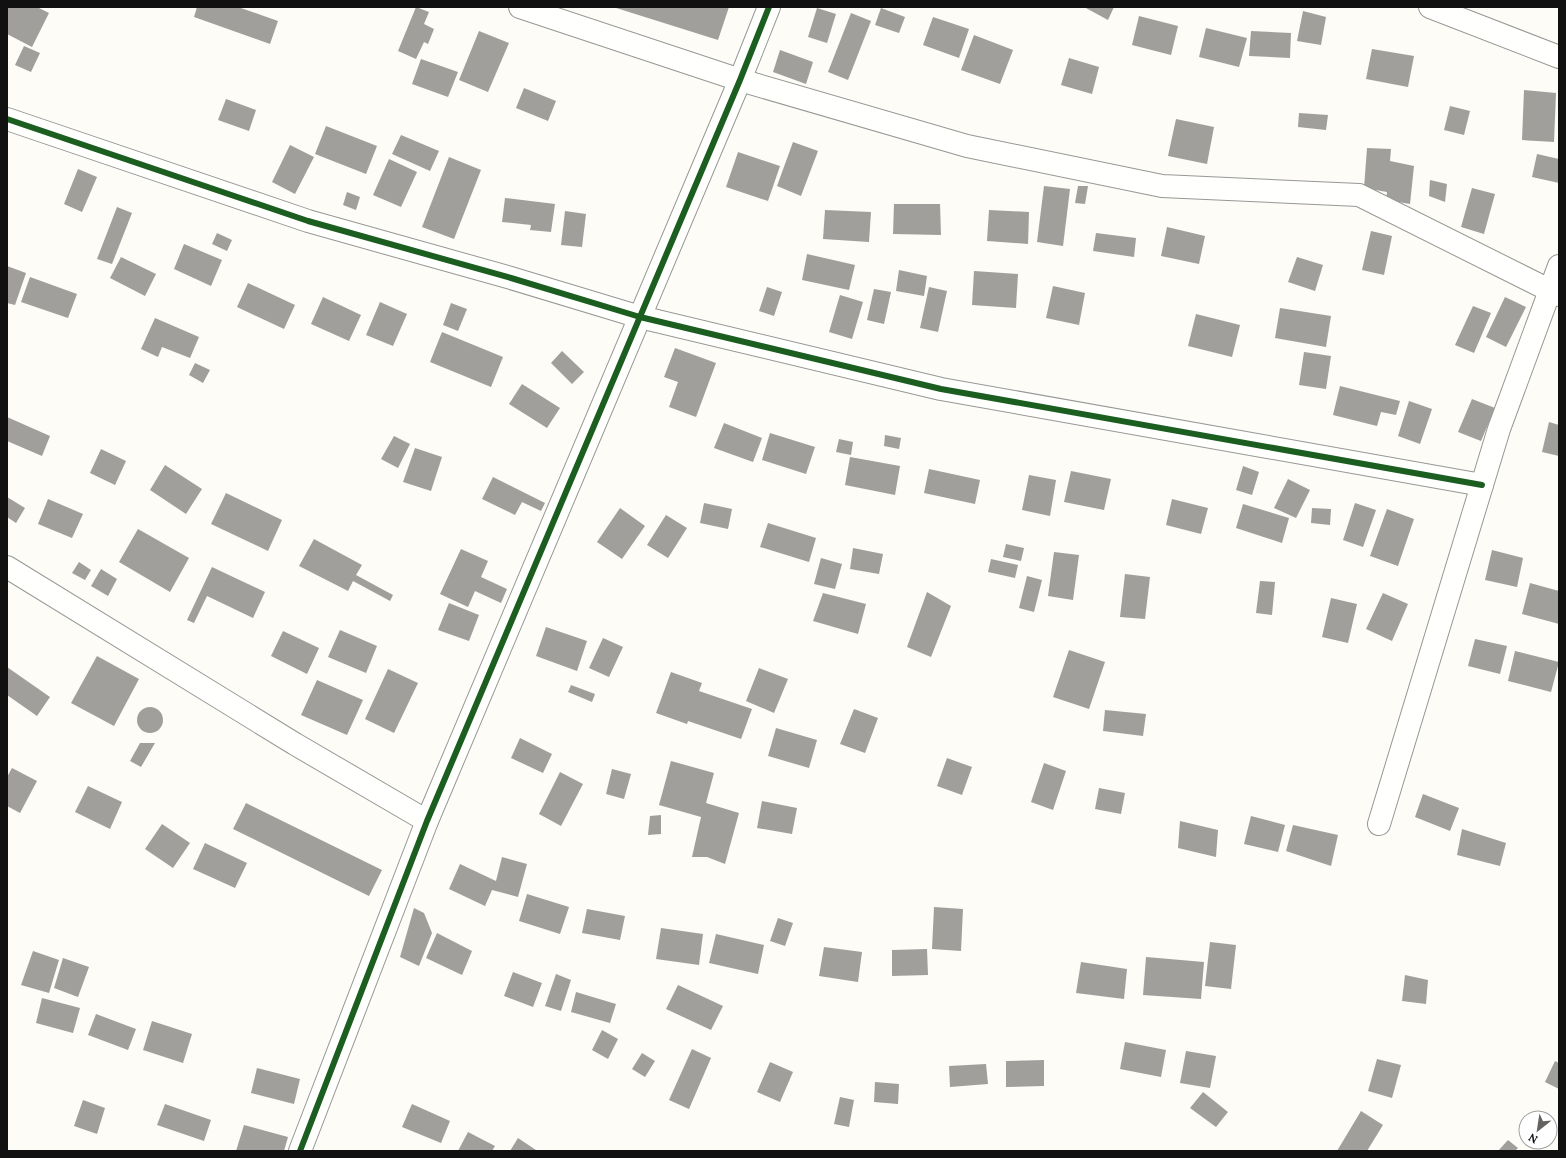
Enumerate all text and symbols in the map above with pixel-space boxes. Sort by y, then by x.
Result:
north arrow [1518,1110,1558,1150]
text: N [1525,1130,1540,1147]

